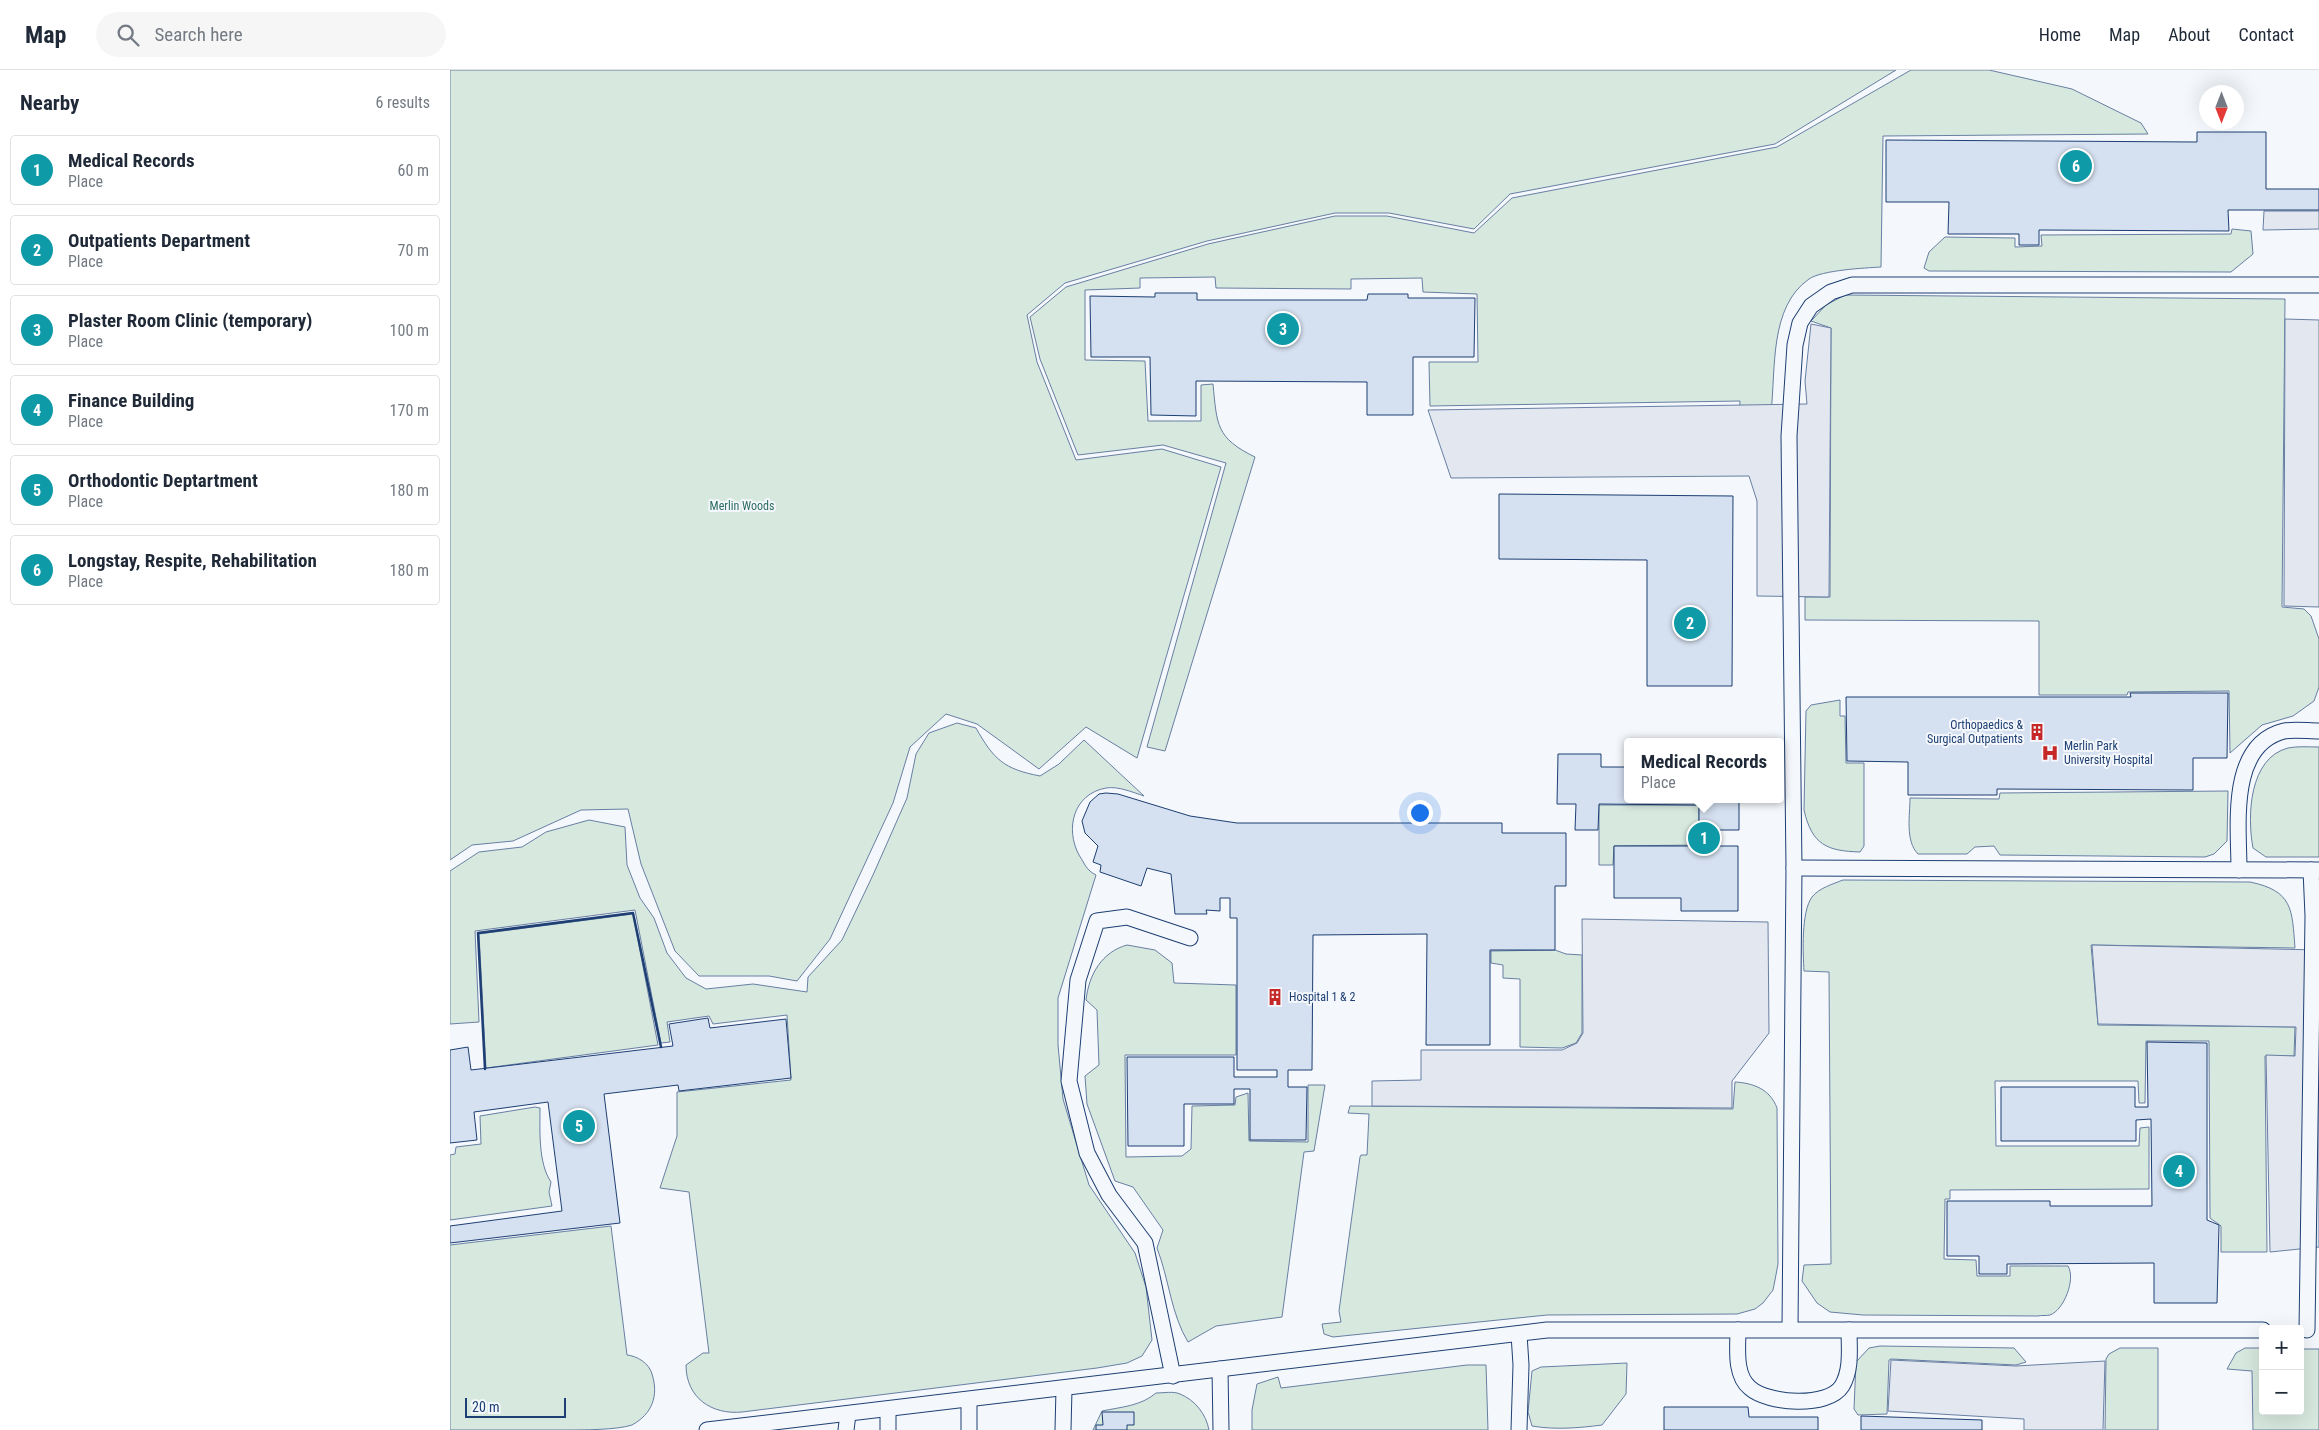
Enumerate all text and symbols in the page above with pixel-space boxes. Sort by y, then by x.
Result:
search box [96,12,446,57]
text: Map [25,21,66,49]
icon: search [114,21,142,49]
text: Search here [154,23,243,46]
text: Home [2039,24,2081,45]
text: Map [2109,24,2140,45]
text: About [2168,24,2210,45]
text: Contact [2238,24,2294,45]
north arrow [2199,85,2244,130]
text: Nearby [20,91,79,115]
text: 6 results [375,93,430,112]
pin: 6 [2060,147,2092,185]
text: Medical Records [68,149,195,172]
text: 1 [33,161,41,180]
text: 60 m [397,161,429,180]
text: Place [68,172,103,191]
text: Outpatients Department [68,229,250,252]
text: 2 [33,241,41,260]
text: 70 m [397,241,429,260]
text: Place [68,252,103,271]
text: Plaster Room Clinic (temporary) [68,309,312,332]
pin: 3 [1267,310,1299,348]
text: 3 [33,321,41,340]
text: 100 m [390,321,429,340]
text: Place [68,332,103,351]
text: Finance Building [68,389,194,412]
text: 4 [33,401,41,420]
text: 170 m [390,401,429,420]
text: Place [68,412,103,431]
text: Orthodontic Deptartment [68,469,258,492]
text: 5 [33,481,41,500]
text: 180 m [390,481,429,500]
text: Place [68,492,103,511]
park label: Merlin Woods [710,499,774,513]
text: Longstay, Respite, Rehabilitation [68,549,317,572]
text: 6 [33,561,41,580]
text: 180 m [390,561,429,580]
text: Place [68,572,103,591]
pin: 2 [1674,604,1706,642]
place label: Orthopaedics & Surgical Outpatients [1927,718,2023,746]
building icon: Orthopaedics & Surgical Outpatients [2027,722,2047,742]
popup [1624,738,1784,803]
place label: Merlin Park University Hospital [2064,739,2153,767]
hospital icon: Merlin Park University Hospital [2040,743,2060,763]
text: Medical Records [1641,750,1767,773]
text: Place [1641,773,1676,792]
your location [1407,800,1433,826]
pin: 1 [1688,819,1720,857]
building icon: Hospital 1 & 2 [1265,987,1285,1007]
place label: Hospital 1 & 2 [1289,990,1355,1004]
pin: 5 [563,1107,595,1145]
pin: 4 [2163,1152,2195,1190]
map controls [2259,1325,2304,1415]
button: + [2259,1325,2304,1370]
button: − [2259,1370,2304,1415]
scale bar [465,1395,566,1418]
text: 20 m [472,1399,500,1415]

